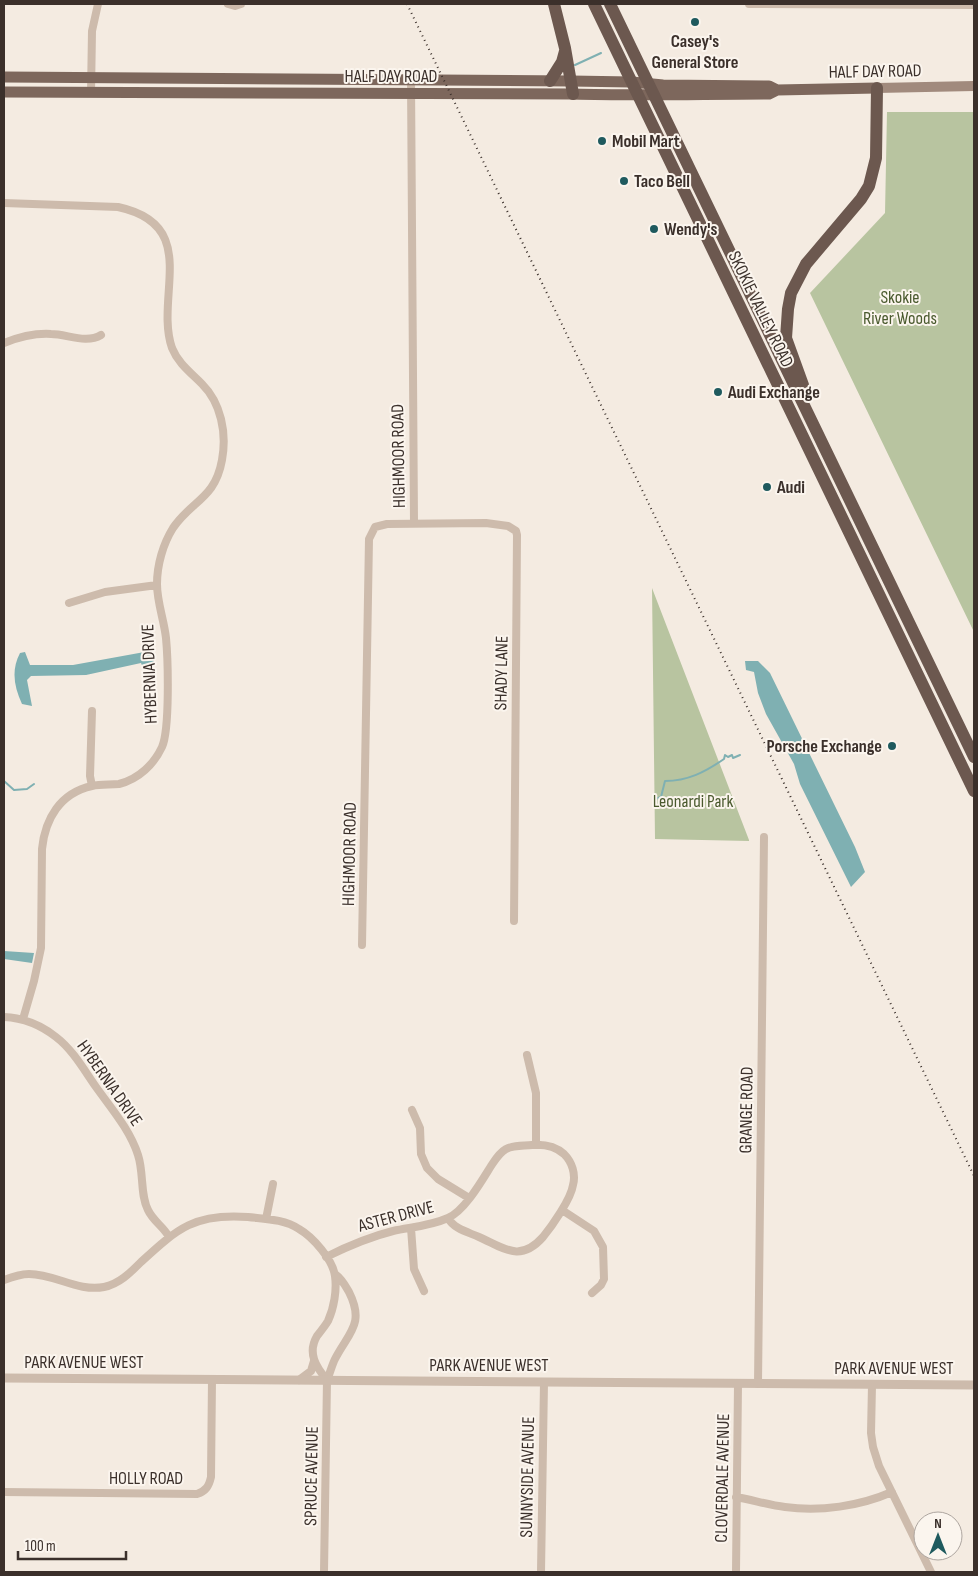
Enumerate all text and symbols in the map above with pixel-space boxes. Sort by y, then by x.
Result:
marker: Casey's General Store [689,16,701,28]
place label: Casey's General Store [652,31,738,73]
street label: HALF DAY ROAD [828,60,922,83]
street label: HALF DAY ROAD [345,66,437,87]
place label: Mobil Mart [612,131,680,152]
marker: Mobil Mart [596,135,608,147]
place label: Taco Bell [634,171,690,192]
marker: Taco Bell [618,175,630,187]
place label: Wendy's [664,219,717,240]
marker: Wendy's [648,223,660,235]
street label: SKOKIE VALLEY ROAD [723,248,798,371]
park label: Skokie River Woods [863,287,937,329]
place label: Audi Exchange [727,382,820,403]
marker: Audi Exchange [712,386,724,398]
street label: HIGHMOOR ROAD [387,404,410,508]
place label: Audi [776,477,805,498]
marker: Audi [761,481,773,493]
street label: HYBERNIA DRIVE [137,624,162,724]
street label: SHADY LANE [490,636,513,710]
place label: Porsche Exchange [766,736,882,757]
marker: Porsche Exchange [886,740,898,752]
park label: Leonardi Park [653,791,733,812]
street label: HIGHMOOR ROAD [338,802,361,906]
street label: HYBERNIA DRIVE [72,1036,147,1130]
street label: GRANGE ROAD [735,1066,758,1154]
street label: ASTER DRIVE [355,1196,436,1237]
street label: PARK AVENUE WEST [24,1352,144,1373]
street label: PARK AVENUE WEST [429,1355,549,1376]
street label: PARK AVENUE WEST [834,1358,954,1379]
street label: CLOVERDALE AVENUE [711,1413,734,1543]
street label: SUNNYSIDE AVENUE [516,1416,539,1538]
street label: SPRUCE AVENUE [300,1426,323,1526]
street label: HOLLY ROAD [109,1468,183,1489]
north arrow [913,1511,963,1561]
text: N [934,1515,942,1532]
scale bar [18,1528,125,1560]
text: 100 m [25,1537,56,1556]

